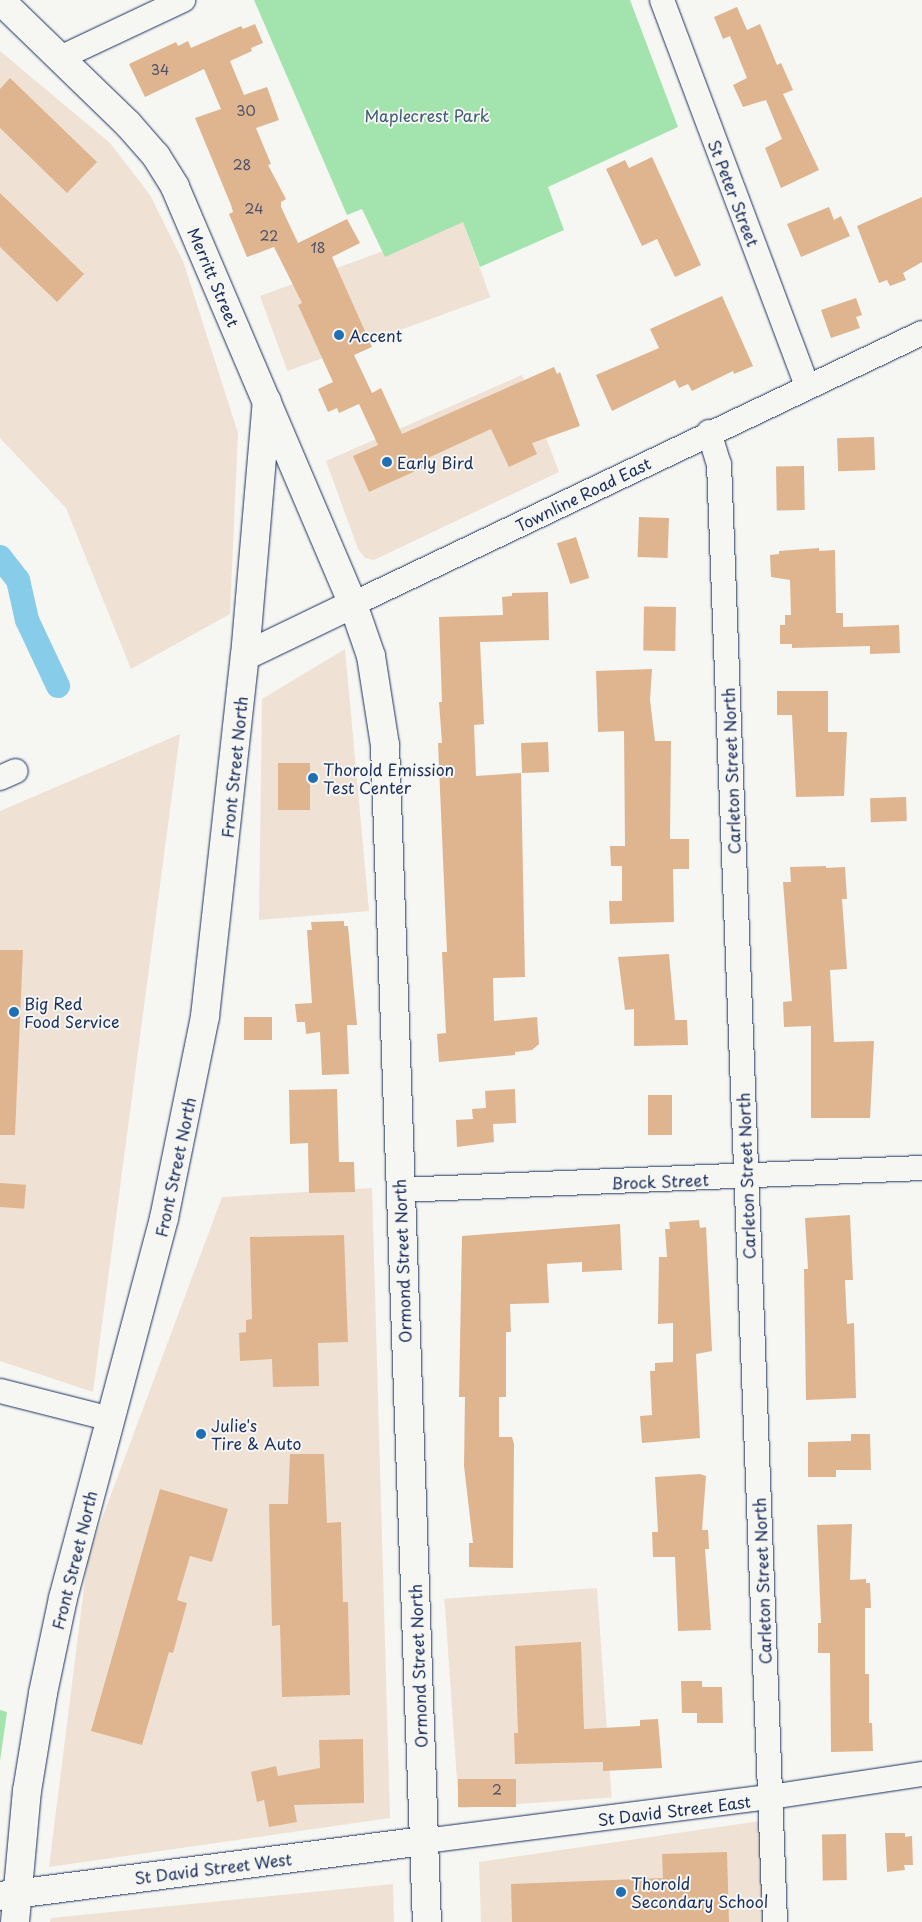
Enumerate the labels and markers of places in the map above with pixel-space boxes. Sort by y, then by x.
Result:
place label: Accent [349,325,402,345]
marker: Accent [333,329,345,341]
place label: Early Bird [397,452,475,472]
marker: Early Bird [381,456,393,468]
place label: Thorold Emission Test Center [323,759,454,797]
marker: Thorold Emission Test Center [307,772,319,784]
place label: Big Red Food Service [24,993,119,1031]
marker: Big Red Food Service [8,1006,20,1018]
place label: Julie's Tire & Auto [211,1415,302,1453]
marker: Julie's Tire & Auto [195,1428,207,1440]
place label: Thorold Secondary School [631,1873,768,1911]
marker: Thorold Secondary School [615,1886,627,1898]

